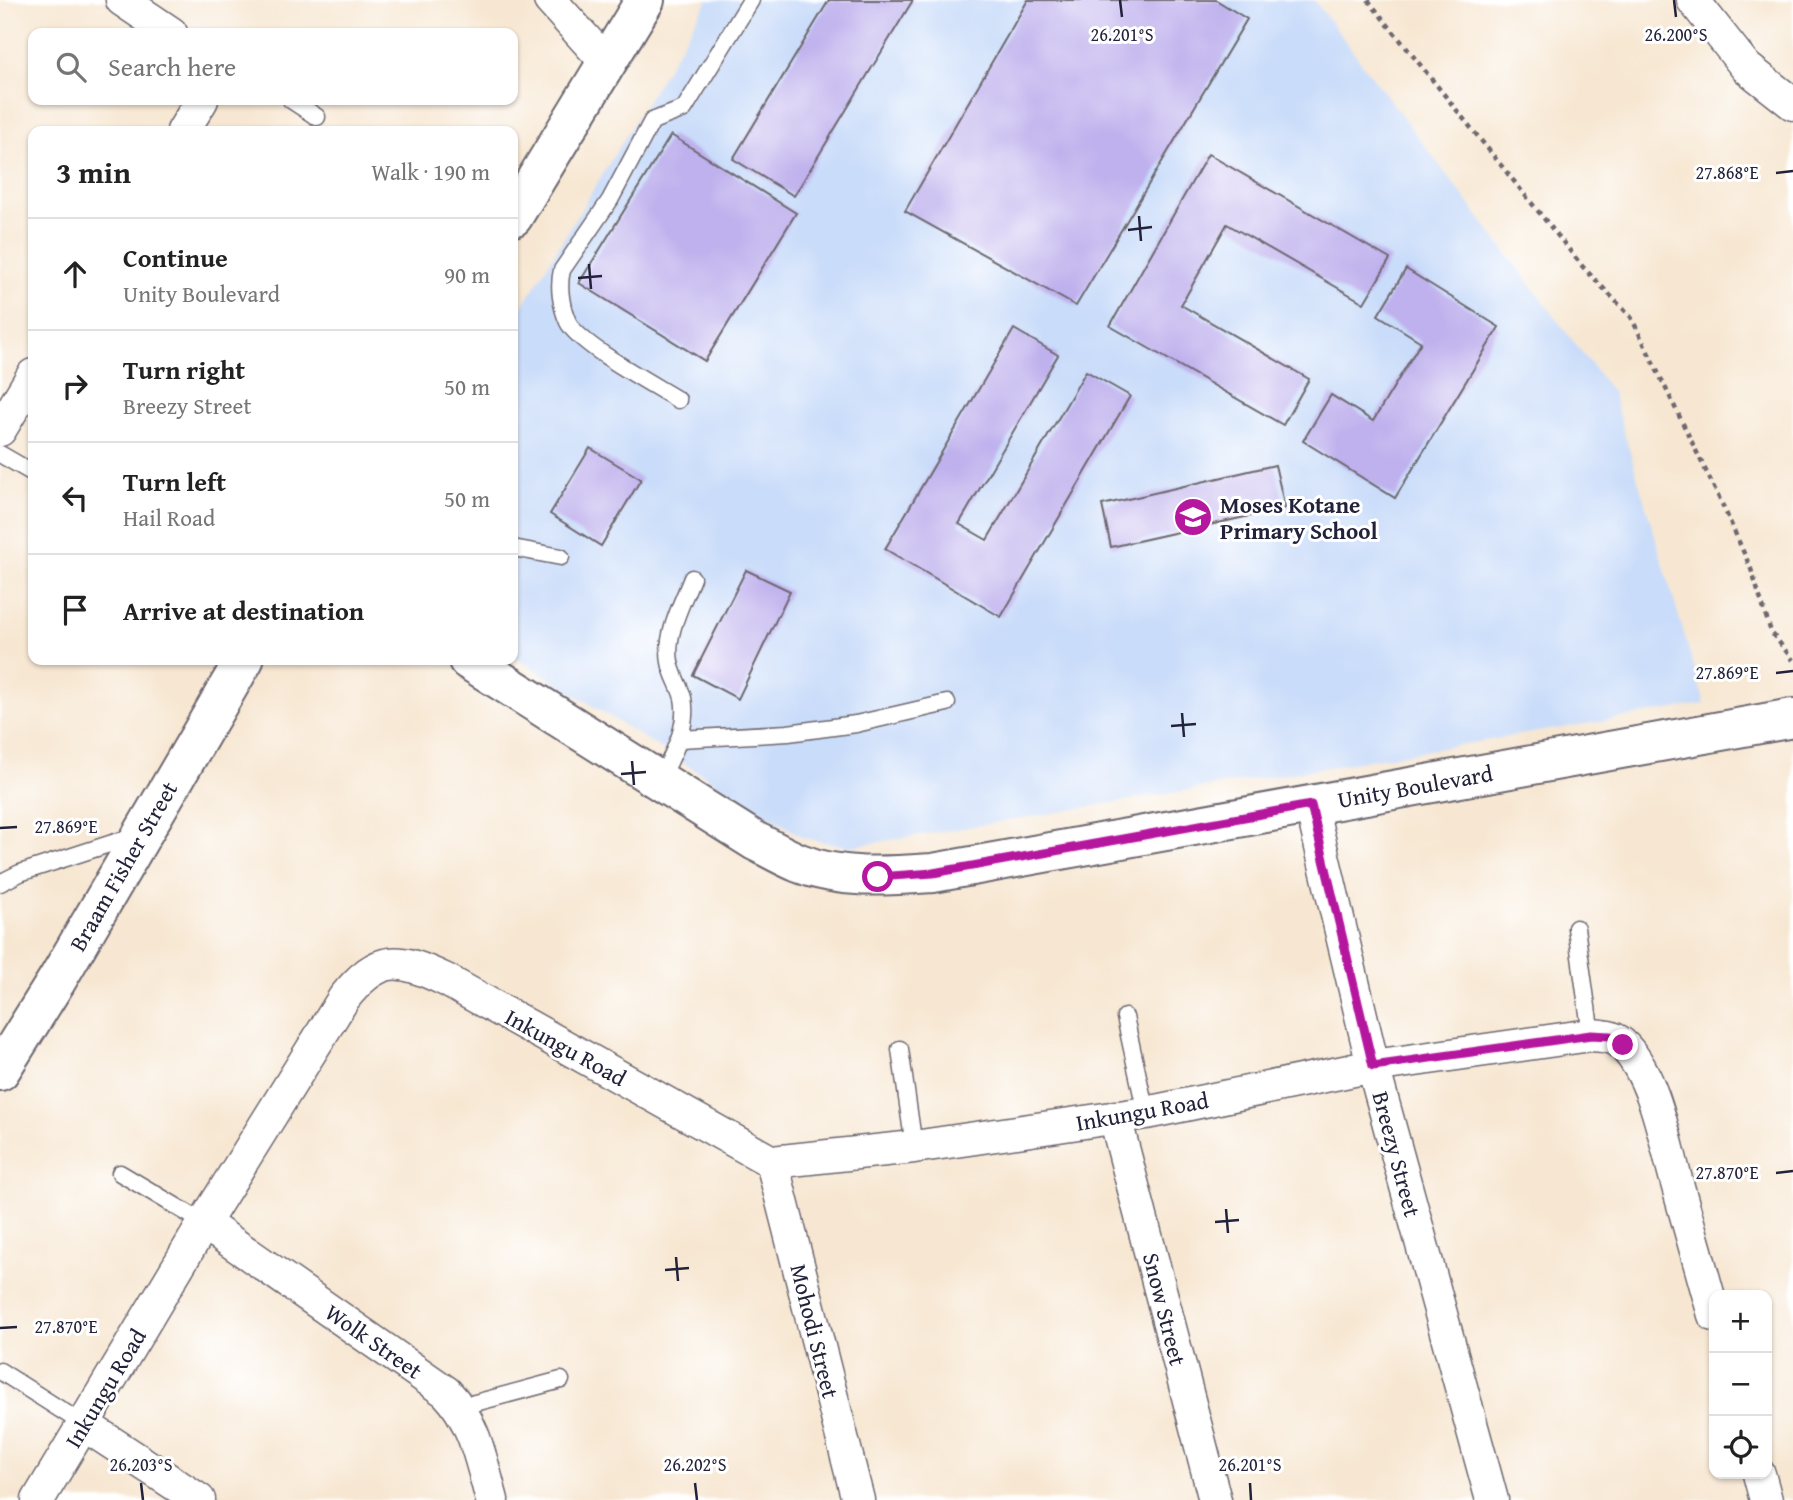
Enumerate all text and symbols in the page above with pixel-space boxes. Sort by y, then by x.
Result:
text: 26.201°S [1091,21,1154,48]
text: 26.200°S [1645,21,1708,48]
search box [28,28,518,105]
text: Search here [108,47,236,86]
icon: search [52,48,90,86]
text: 3 min [56,150,131,194]
text: Walk · 190 m [371,155,490,188]
text: 27.868°E [1695,159,1759,186]
text: Continue [123,238,228,277]
icon: ahead [56,255,94,293]
text: 90 m [444,258,490,291]
text: Unity Boulevard [123,277,280,310]
text: Turn right [123,350,245,389]
icon: right [56,367,94,405]
text: 50 m [444,370,490,403]
text: Breezy Street [123,389,252,422]
text: Turn left [123,462,226,501]
icon: left [56,479,94,517]
text: 50 m [444,482,490,515]
place label: Moses Kotane Primary School [1220,488,1378,547]
school or university icon: Moses Kotane Primary School [1172,496,1214,538]
text: Hail Road [123,501,215,534]
icon: arrive [56,591,94,629]
text: Arrive at destination [123,591,364,630]
text: 27.869°E [1695,659,1759,686]
street label: Unity Boulevard [1335,756,1496,816]
street label: Braam Fisher Street [61,775,185,957]
text: 27.869°E [34,813,98,840]
route start [862,861,893,892]
street label: Inkungu Road [499,1000,633,1094]
route end [1607,1029,1638,1060]
street label: Inkungu Road [1073,1083,1212,1139]
street label: Breezy Street [1364,1088,1430,1220]
text: 27.870°E [1695,1159,1759,1186]
street label: Snow Street [1135,1249,1195,1369]
street label: Mohodi Street [782,1260,848,1402]
map controls [1709,1290,1772,1479]
button: + [1709,1290,1772,1353]
street label: Wolk Street [319,1295,429,1387]
text: 27.870°E [34,1313,98,1340]
street label: Inkungu Road [56,1321,154,1454]
button: − [1709,1353,1772,1416]
button: locate [1709,1416,1772,1479]
text: 26.203°S [110,1451,173,1478]
text: 26.202°S [664,1451,727,1478]
text: 26.201°S [1219,1451,1282,1478]

